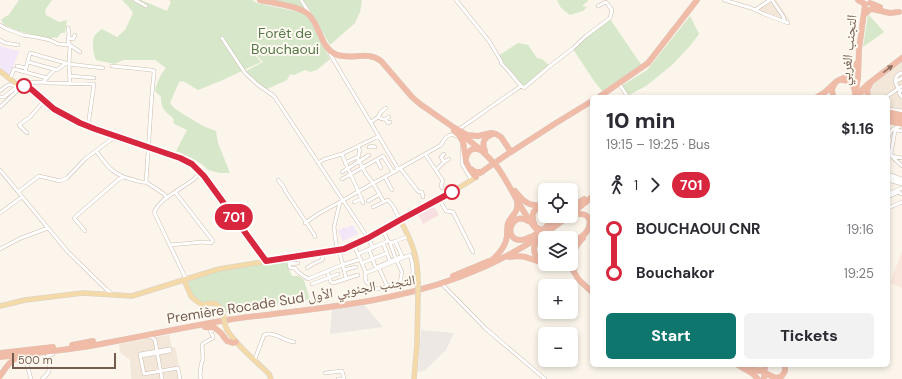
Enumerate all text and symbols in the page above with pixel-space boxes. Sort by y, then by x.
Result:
street label: التجنب الغربي [835,14,863,87]
park label: Forêt de Bouchaoui [251,24,319,58]
one-way arrow [883,65,893,73]
unlabelled marker [16,78,32,94]
text: 10 min [606,106,675,135]
text: $1.16 [841,119,874,139]
text: 19:15 – 19:25 · Bus [606,136,710,153]
icon: walk [606,174,628,196]
icon: forward [644,174,666,196]
text: 701 [680,176,702,194]
text: 1 [634,177,638,194]
map controls [538,183,578,367]
button: locate [538,183,578,223]
unlabelled marker [444,184,460,200]
line badge: 701 [211,204,257,230]
text: 701 [223,208,245,226]
text: BOUCHAOUI CNR [636,219,761,239]
text: 19:16 [847,221,874,238]
button: layers [538,231,578,271]
text: Bouchakor [636,263,714,283]
text: 19:25 [844,265,874,282]
street label: Première Rocade Sud التجنب الجنوبي الأول [166,270,417,330]
button: + [538,279,578,319]
button: Start [606,313,736,359]
button: Tickets [744,313,874,359]
button: − [538,327,578,367]
scale bar [12,351,116,370]
text: 500 m [18,353,53,367]

